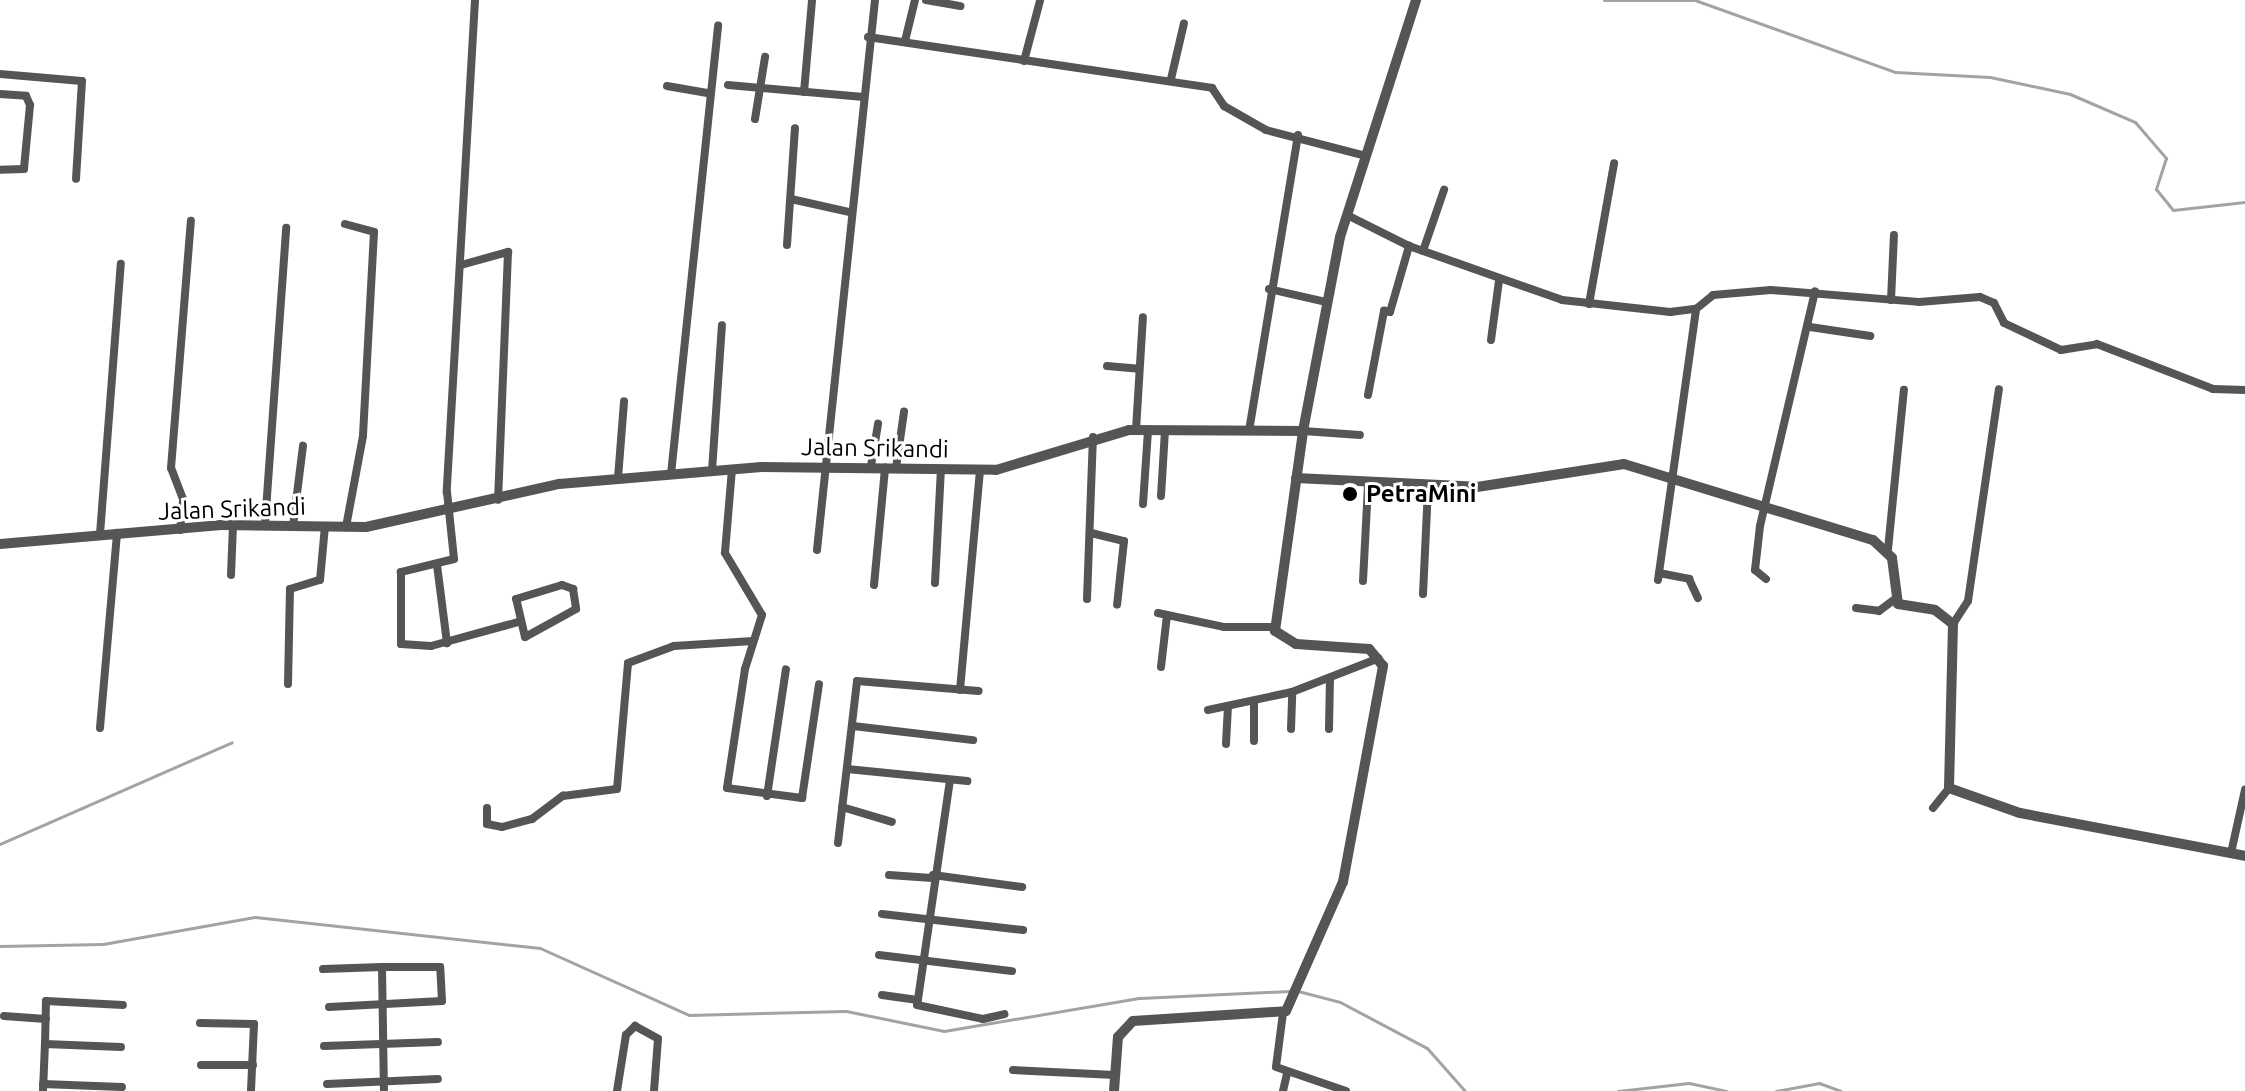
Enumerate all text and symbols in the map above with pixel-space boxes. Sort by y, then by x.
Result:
street label: Jalan Srikandi [801,432,949,464]
place label: PetraMini [1366,480,1476,508]
marker: PetraMini [1341,485,1359,503]
street label: Jalan Srikandi [158,492,306,526]

